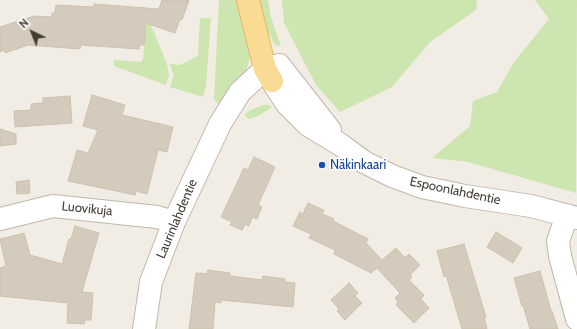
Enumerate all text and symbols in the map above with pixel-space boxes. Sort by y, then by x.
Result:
north arrow [12,12,52,52]
text: N [16,15,31,31]
place label: Näkinkaari [330,157,386,173]
marker: Näkinkaari [317,160,327,170]
street label: Espoonlahdentie [408,174,502,208]
street label: Laurinlahdentie [153,177,201,261]
street label: Luovikuja [61,199,113,219]

